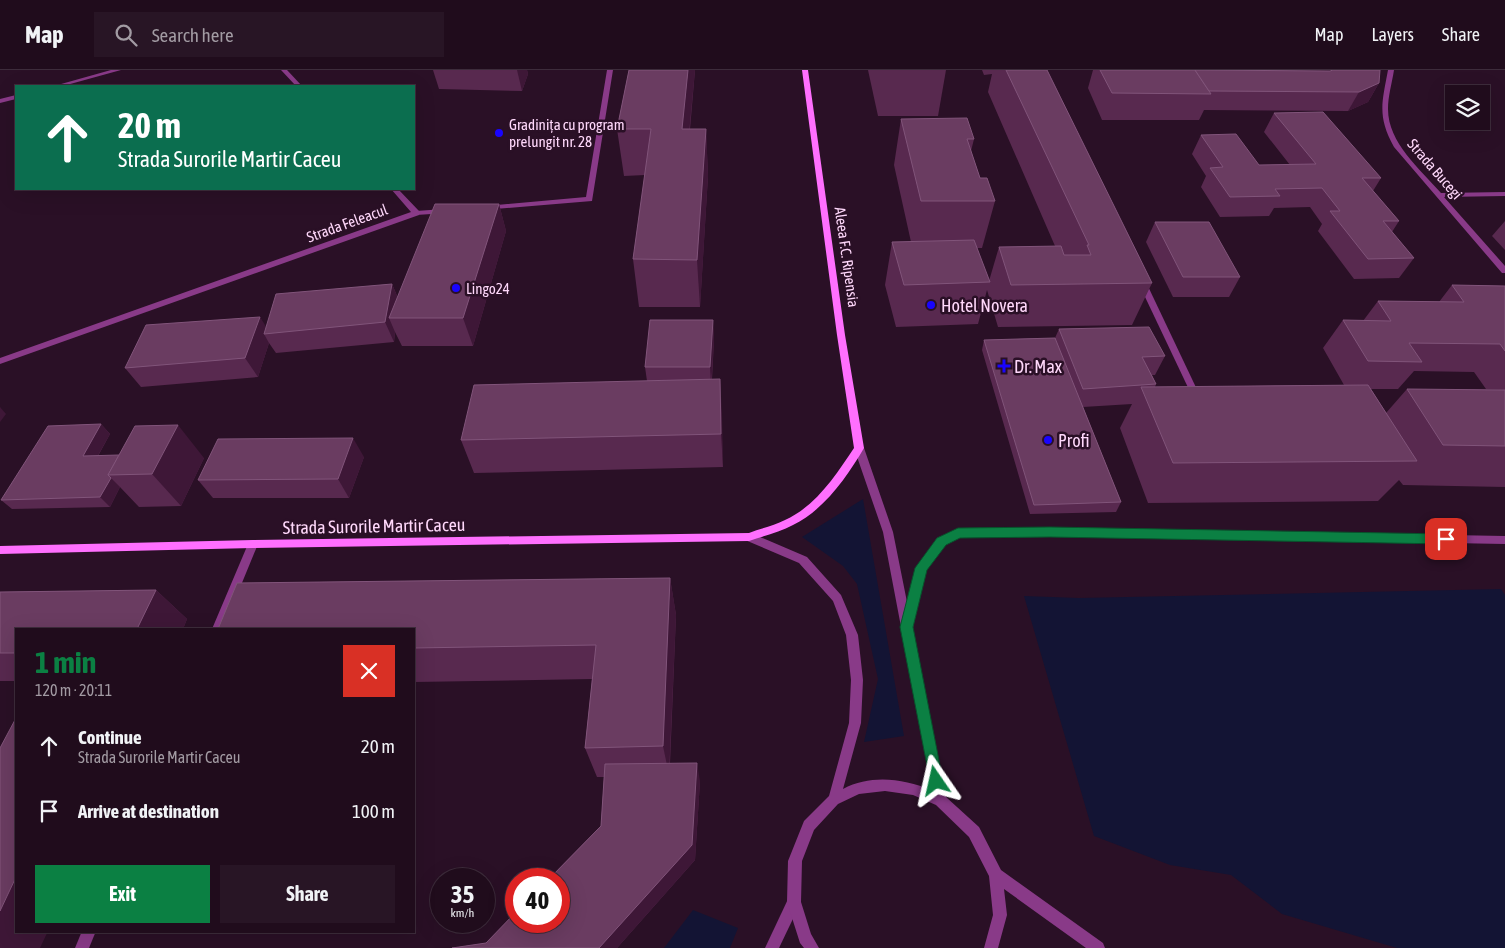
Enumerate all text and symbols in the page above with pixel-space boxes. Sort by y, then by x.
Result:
search box [94,12,444,57]
text: Map [25,21,64,48]
icon: search [112,21,140,49]
text: Search here [152,24,234,46]
text: Map [1314,24,1343,45]
text: Layers [1371,24,1414,45]
text: Share [1442,24,1480,45]
map controls [1445,85,1490,130]
button: layers [1445,85,1490,130]
icon: ahead [35,105,100,170]
text: 20 m [118,105,181,145]
place label: Gradinița cu program prelungit nr. 28 [509,116,624,150]
marker: Gradinița cu program prelungit nr. 28 [493,127,505,139]
street label: Strada Bucegi [1404,135,1466,203]
text: Strada Surorile Martir Caceu [118,146,341,172]
street label: Strada Feleacul [304,201,390,245]
street label: Aleea F.C. Ripensia [832,206,862,308]
place label: Lingo24 [466,280,510,297]
marker: Lingo24 [450,282,462,294]
place label: Hotel Novera [941,295,1028,316]
marker: Hotel Novera [925,299,937,311]
place label: Dr. Max [1014,356,1062,377]
marker: Dr. Max [998,360,1010,372]
place label: Profi [1058,430,1090,451]
marker: Profi [1042,434,1054,446]
street label: Strada Surorile Martir Caceu [282,514,466,538]
pin [1425,518,1467,560]
icon: arrive [1432,525,1460,553]
text: 1 min [35,645,96,679]
button: close [343,645,395,697]
text: 120 m · 20:11 [35,681,112,699]
text: Continue [78,726,142,748]
icon: ahead [35,732,63,760]
text: 20 m [361,735,395,757]
text: Strada Surorile Martir Caceu [78,748,240,766]
position arrow [909,754,961,806]
icon: arrive [35,797,63,825]
text: Arrive at destination [78,800,219,822]
text: 100 m [352,800,395,822]
button: Exit [35,865,210,923]
button: Share [220,865,395,923]
speed limit sign: 40 [505,868,570,933]
text: 35 [451,880,474,908]
text: km/h [451,906,474,920]

